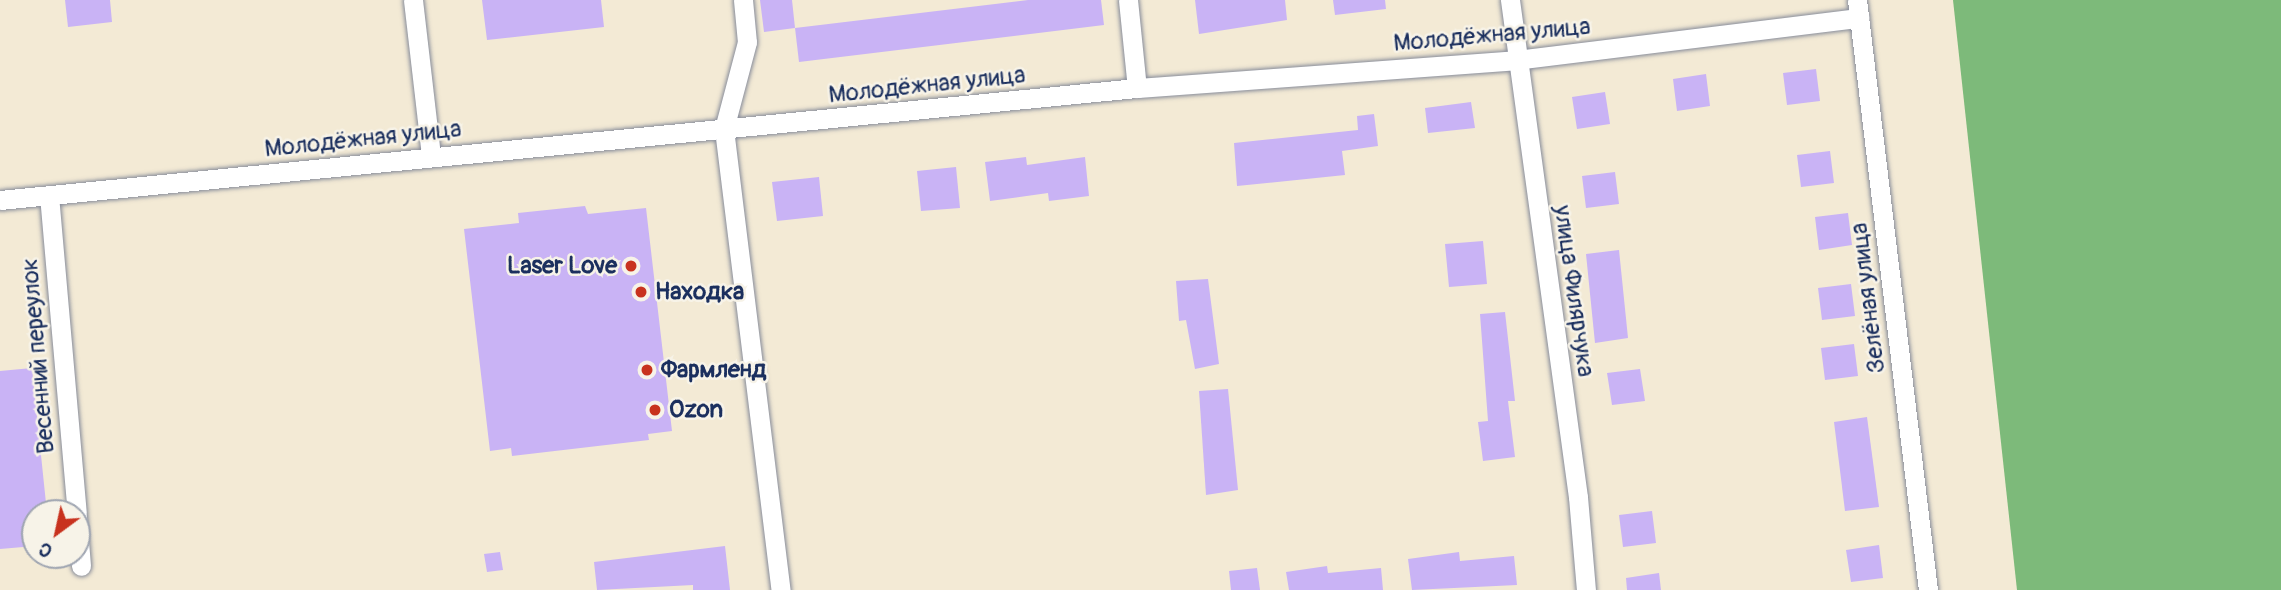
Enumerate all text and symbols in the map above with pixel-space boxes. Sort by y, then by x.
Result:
street label: Молодёжная улица [1392,12,1592,58]
street label: Молодёжная улица [827,60,1027,110]
street label: Молодёжная улица [263,114,463,164]
street label: улица Филярчука [1548,203,1600,379]
street label: Зелёная улица [1844,221,1892,375]
place label: Laser Love [507,252,617,280]
street label: Весенний переулок [15,257,61,455]
marker: Laser Love [623,258,639,274]
place label: Находка [655,278,744,306]
marker: Находка [633,284,649,300]
place label: Фармленд [661,356,766,384]
marker: Фармленд [639,362,655,378]
place label: Ozon [669,396,723,424]
marker: Ozon [647,402,663,418]
north arrow [21,499,91,569]
text: С [34,537,57,563]

